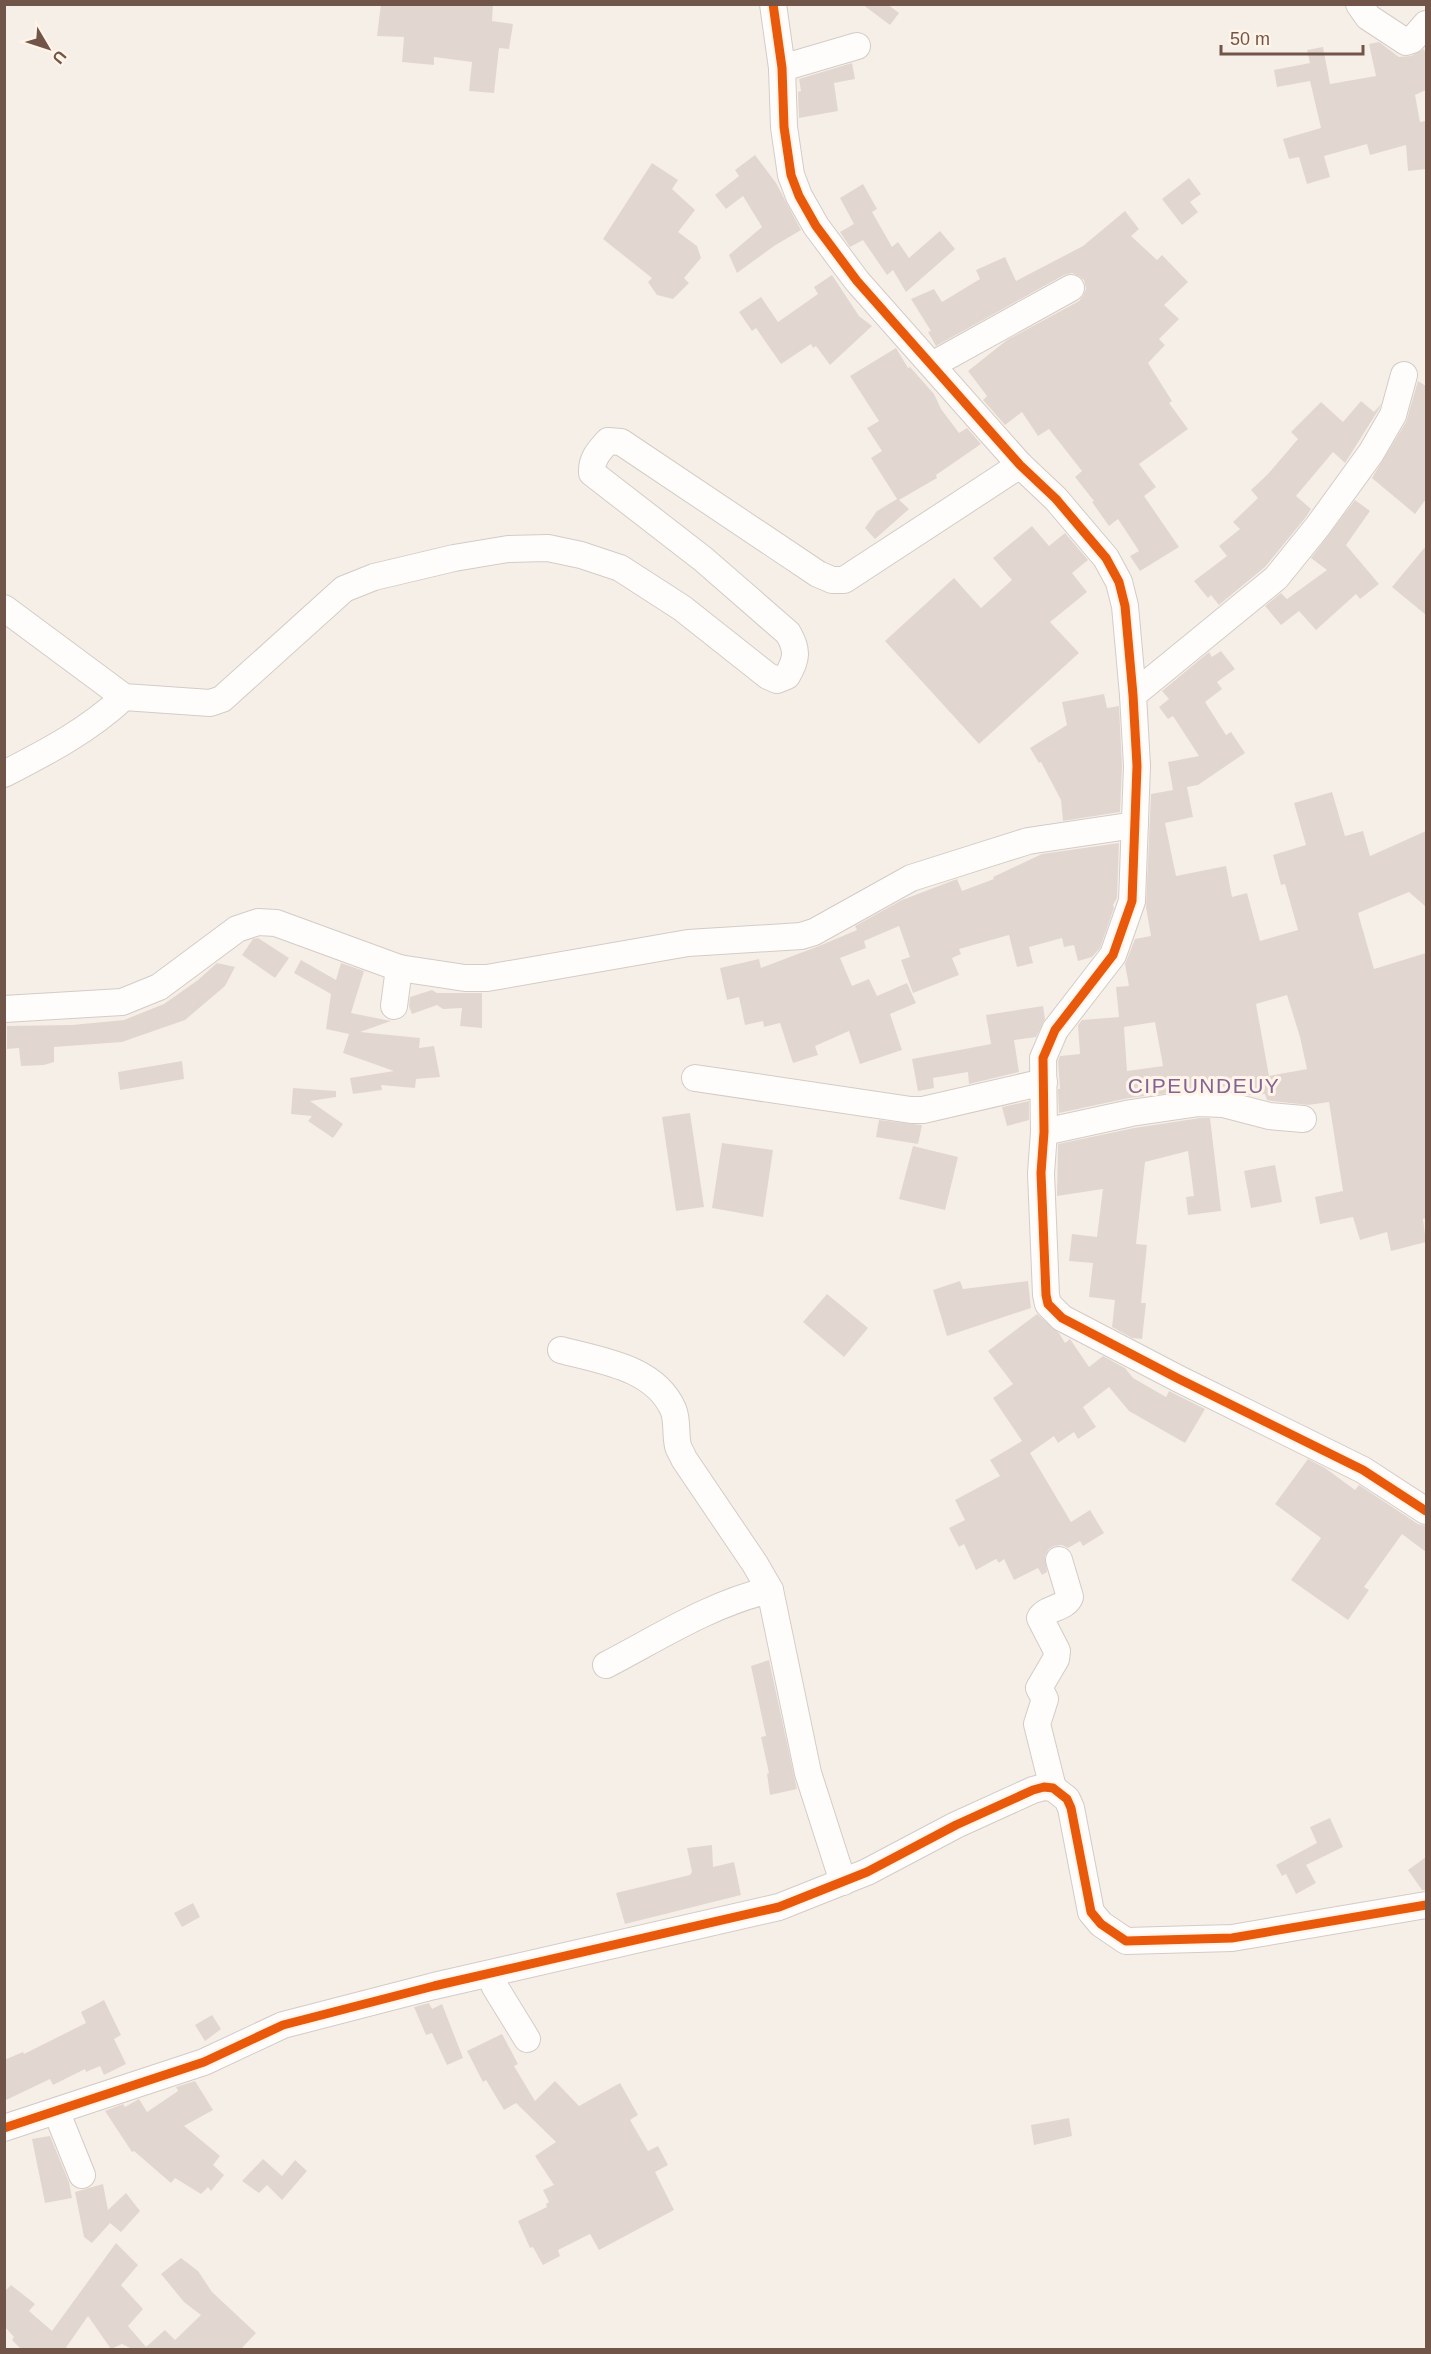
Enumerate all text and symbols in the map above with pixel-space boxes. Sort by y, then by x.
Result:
north arrow [18,18,78,78]
scale bar [1221,18,1364,56]
text: 50 m [1230,29,1270,49]
text: U [49,47,70,67]
district label: CIPEUNDEUY [1128,1074,1280,1097]

